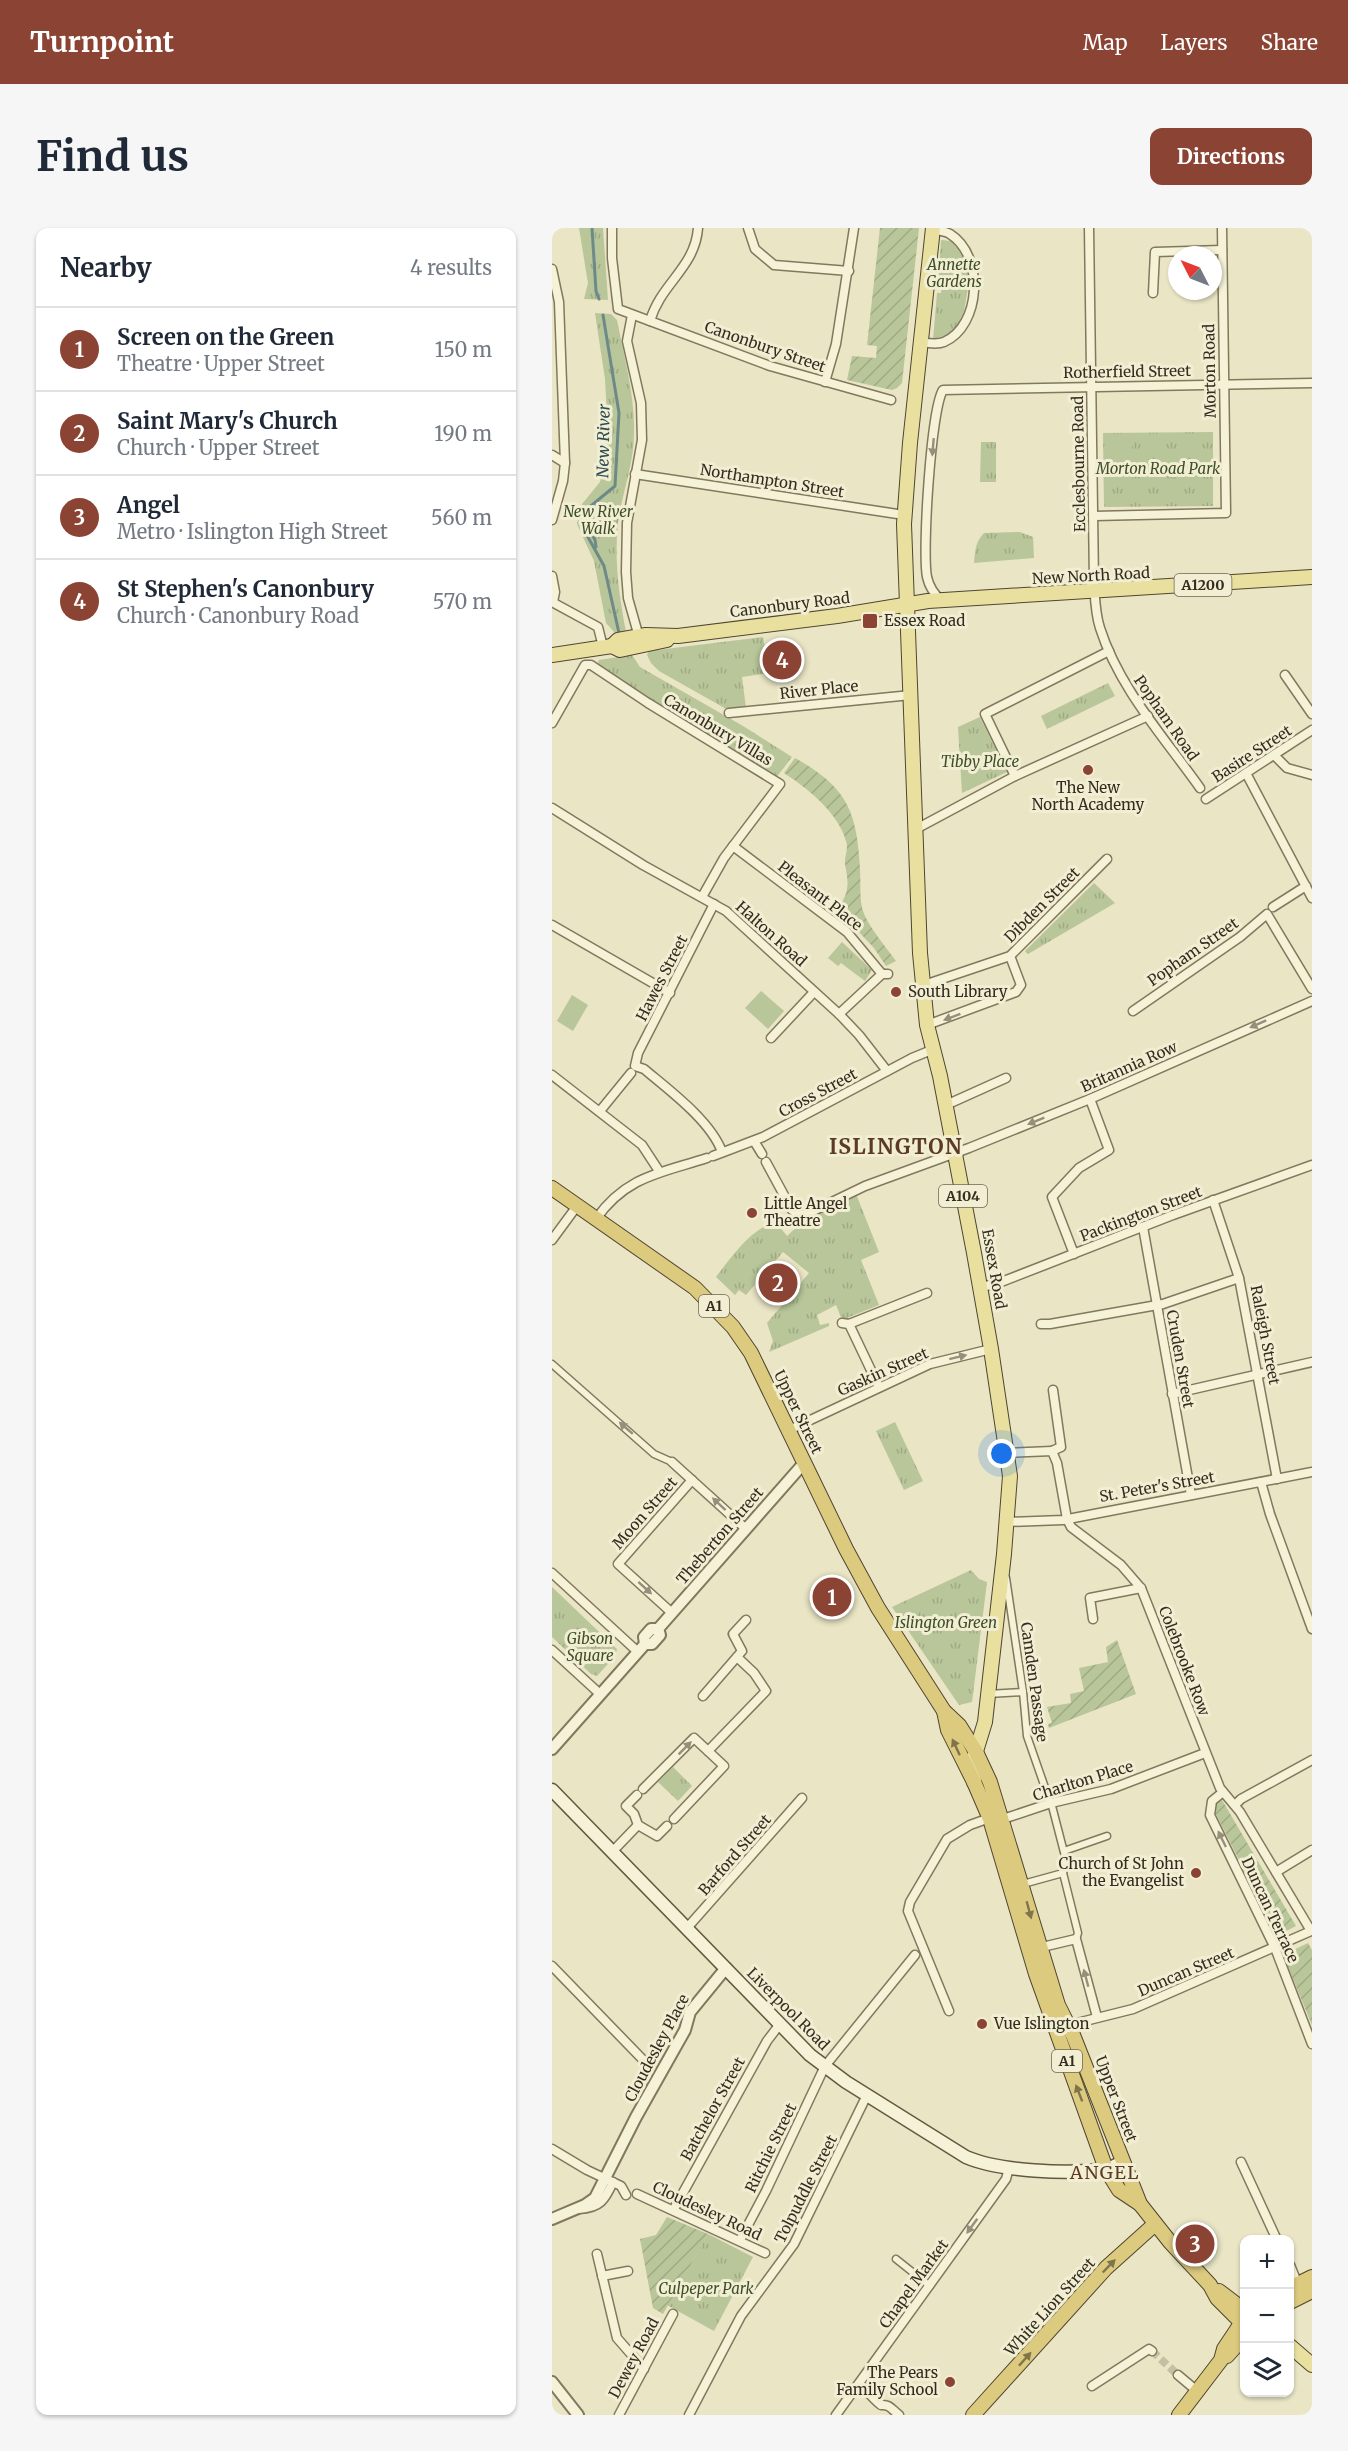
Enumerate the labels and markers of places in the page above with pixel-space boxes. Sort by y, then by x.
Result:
place label: Essex Road [884,611,965,630]
marker: Essex Road [861,612,879,630]
pin: 4 [762,638,802,682]
marker: The New North Academy [1081,763,1095,777]
place label: The New North Academy [1032,778,1145,814]
place label: South Library [908,982,1008,1001]
marker: South Library [889,985,903,999]
place label: Little Angel Theatre [764,1194,848,1230]
marker: Little Angel Theatre [745,1206,759,1220]
pin: 2 [758,1260,798,1306]
pin: 1 [812,1574,852,1620]
place label: Church of St John the Evangelist [1059,1854,1184,1890]
marker: Church of St John the Evangelist [1189,1866,1203,1880]
place label: Vue Islington [993,2014,1090,2033]
marker: Vue Islington [975,2017,989,2031]
pin: 3 [1176,2222,1214,2266]
place label: The Pears Family School [836,2363,938,2399]
marker: The Pears Family School [943,2375,957,2389]

